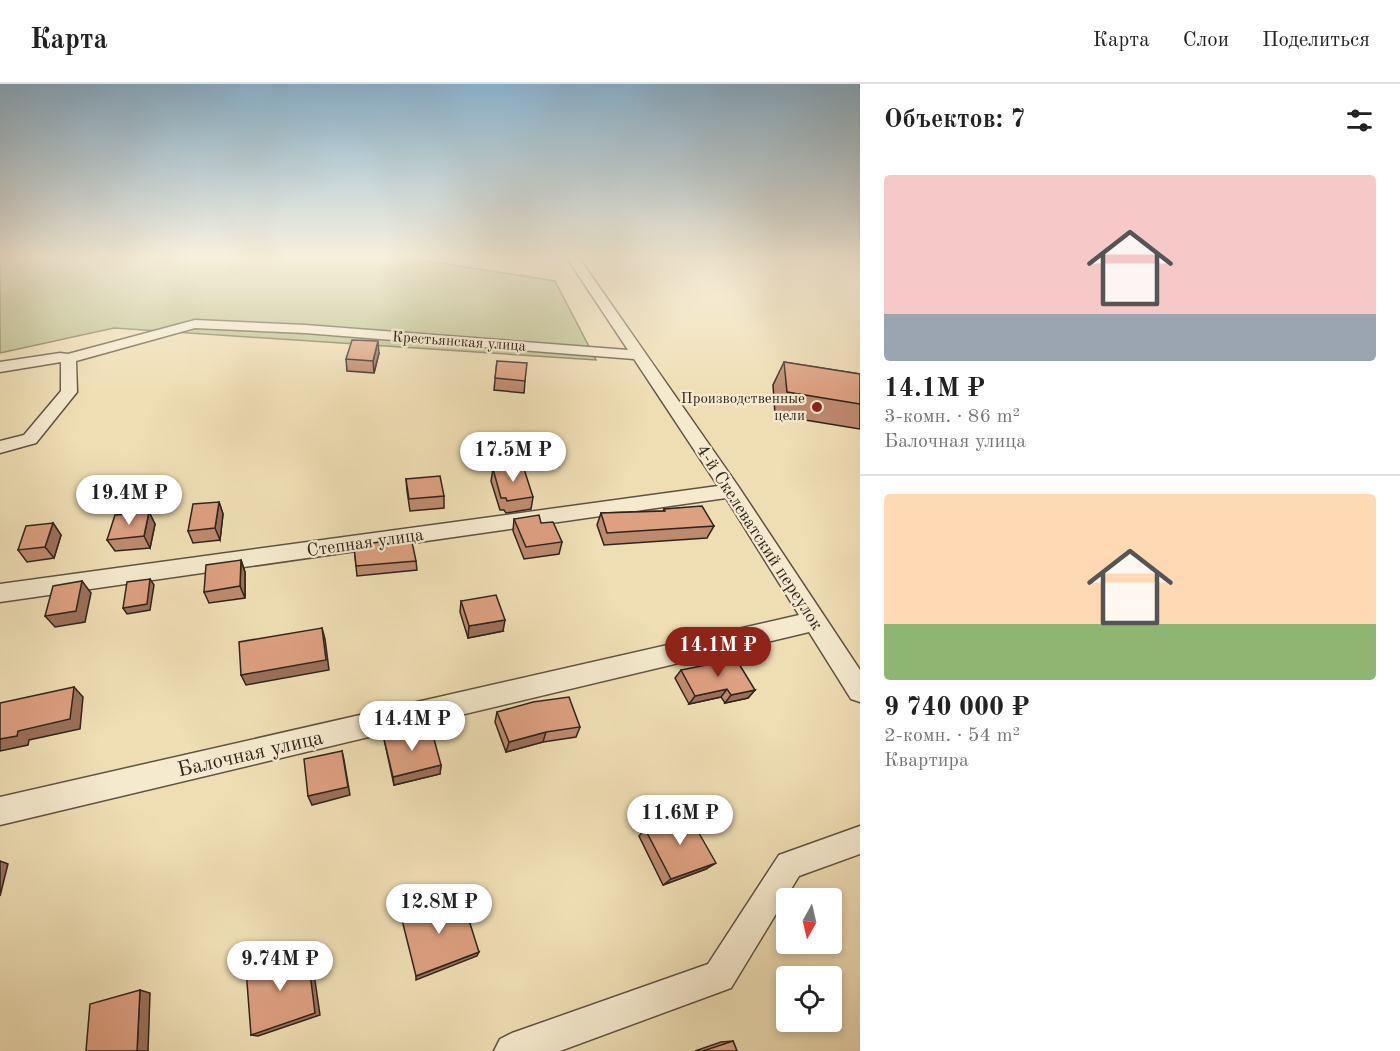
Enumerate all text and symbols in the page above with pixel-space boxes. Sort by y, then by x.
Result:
text: Карта [30,27,108,55]
text: Карта [1093,30,1150,51]
text: Слои [1183,30,1229,51]
text: Поделиться [1262,30,1370,51]
icon: filters [1343,104,1376,137]
text: Объектов: 7 [884,107,1025,133]
icon: home [1076,214,1184,322]
street label: Крестьянская улица [391,330,527,355]
text: 14.1M ₽ [884,376,985,402]
place label: Производственные цели [681,392,805,424]
marker: Производственные цели [810,400,824,414]
text: 3-комн. · 86 m² [884,407,1020,427]
pin: 17.5M ₽ [458,432,568,483]
text: Балочная улица [884,432,1026,452]
text: 17.5M ₽ [474,441,552,461]
street label: 4-й Скелеватский переулок [692,442,826,634]
pin: 19.4M ₽ [74,475,184,526]
text: 19.4M ₽ [90,484,168,504]
street label: Степная улица [306,526,425,560]
icon: home [1076,533,1184,641]
pin: 14.1M ₽ [663,627,773,678]
text: 14.1M ₽ [679,636,757,656]
text: 9 740 000 ₽ [884,695,1030,721]
pin: 14.4M ₽ [357,701,467,752]
text: 14.4M ₽ [373,710,451,730]
text: 2-комн. · 54 m² [884,726,1020,746]
street label: Балочная улица [175,727,325,781]
text: Квартира [884,751,969,771]
pin: 11.6M ₽ [625,795,735,846]
text: 11.6M ₽ [641,804,719,824]
pin: 12.8M ₽ [384,884,494,935]
north arrow [776,888,842,954]
map controls [776,888,842,1032]
text: 12.8M ₽ [400,893,478,913]
pin: 9.74M ₽ [225,941,335,992]
text: 9.74M ₽ [241,950,319,970]
button: locate [776,966,842,1032]

